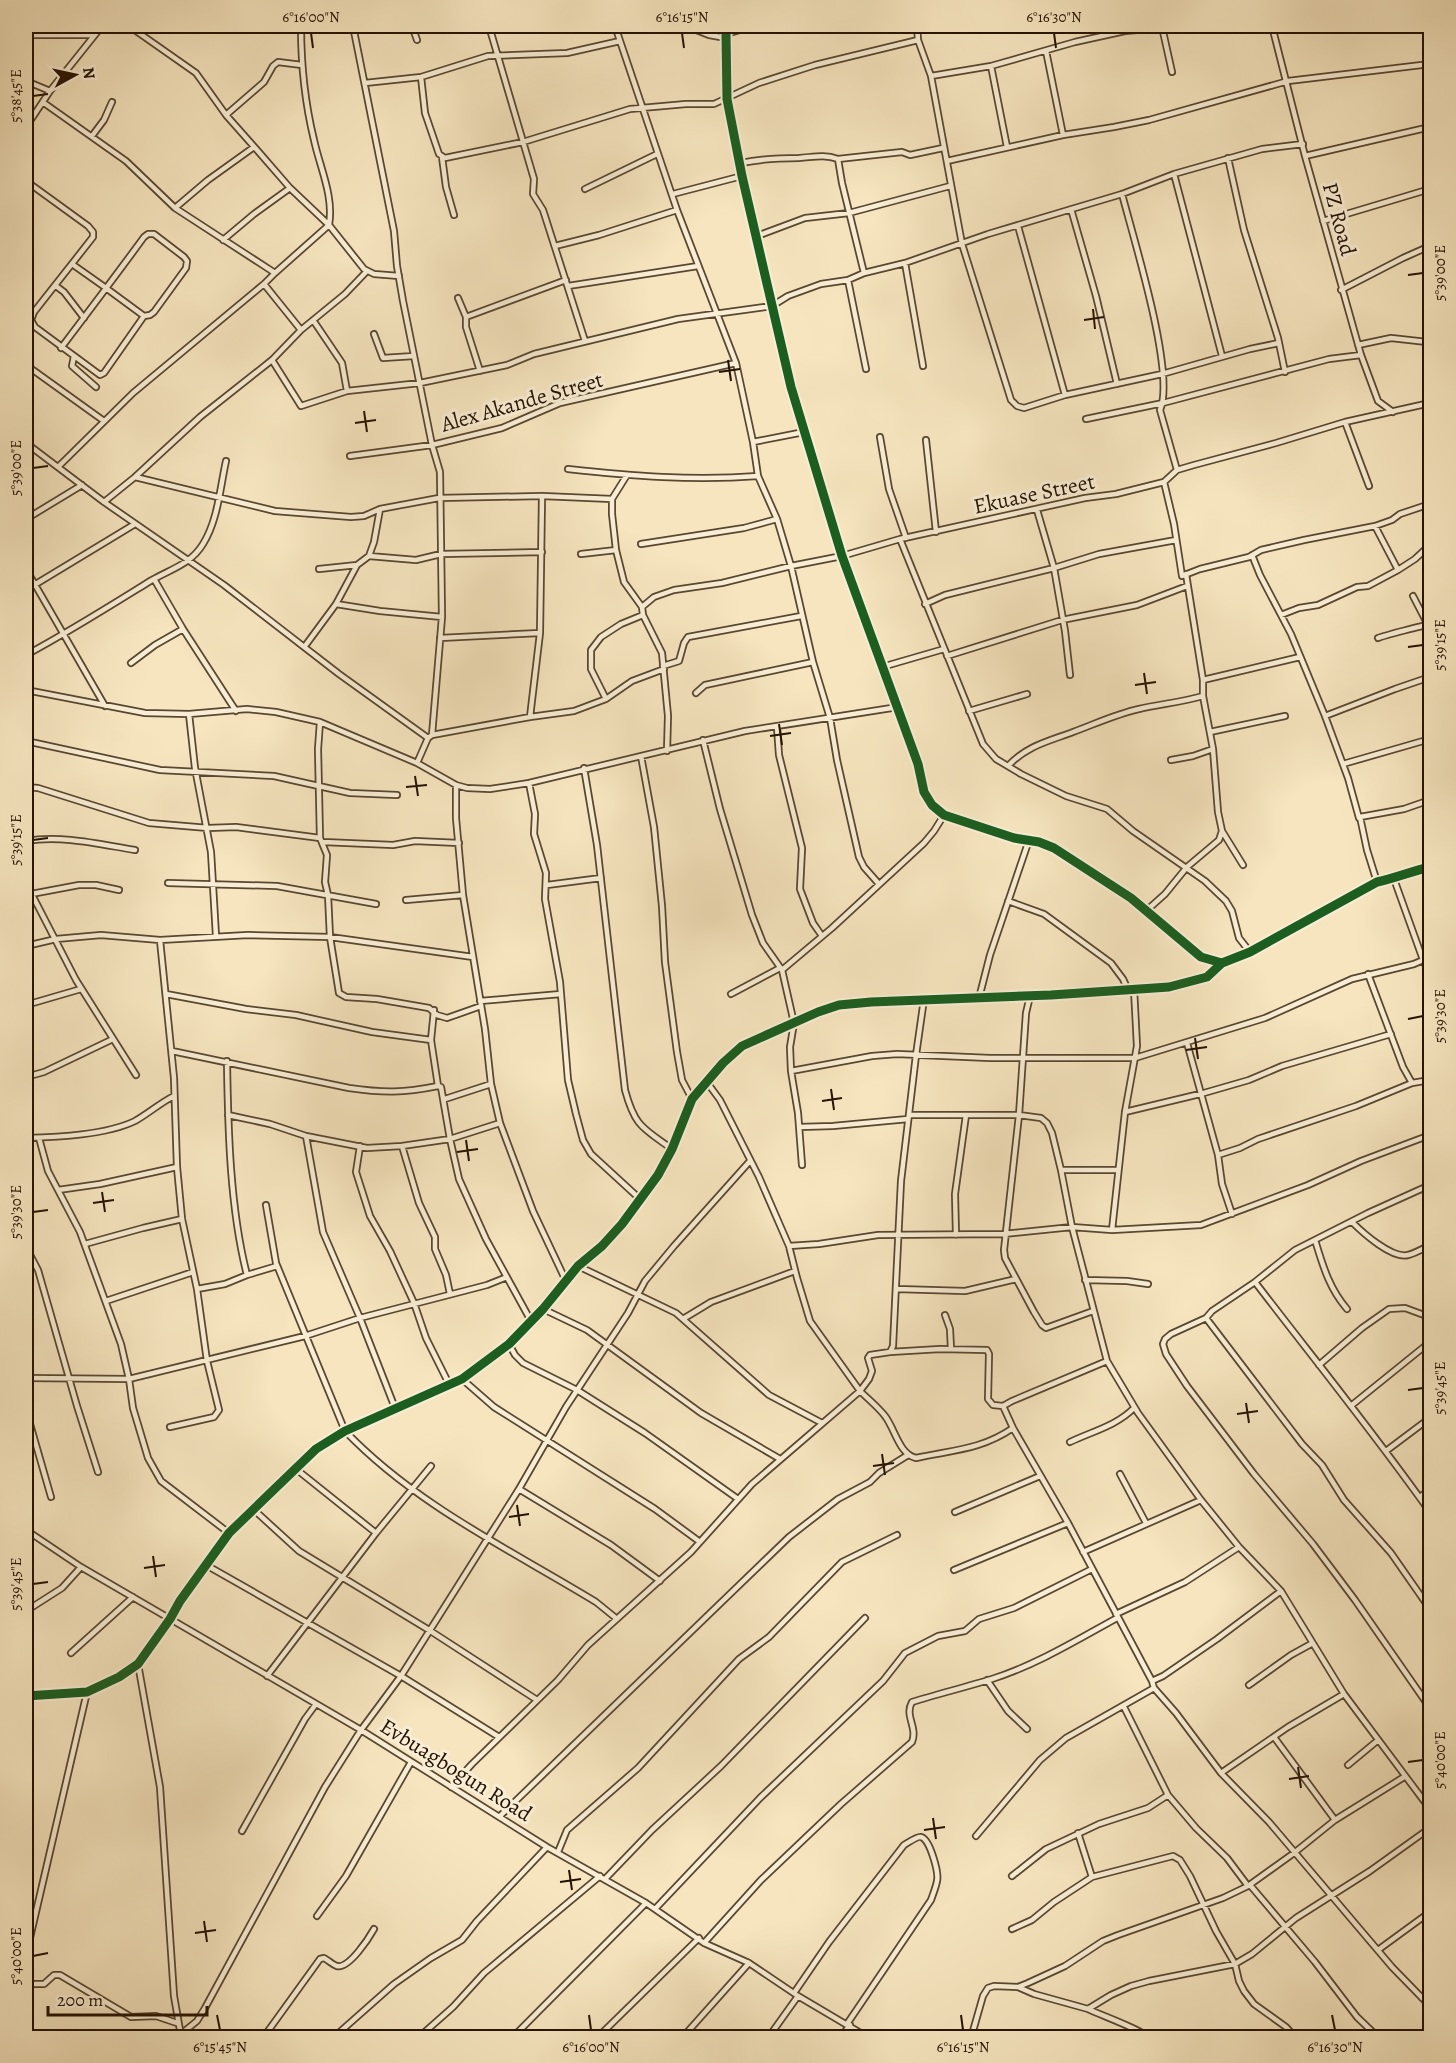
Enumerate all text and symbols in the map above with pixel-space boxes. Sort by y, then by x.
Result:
text: 6°16'00"N [282,7,340,27]
text: 6°16'15"N [656,7,709,27]
text: 6°16'30"N [1026,7,1082,27]
north arrow [45,45,105,105]
text: N [77,66,101,81]
text: 5°38'45"E [6,69,26,123]
street label: PZ Road [1315,179,1363,259]
text: 5°39'00"E [1430,245,1450,301]
street label: Alex Akande Street [436,365,607,440]
text: 5°39'00"E [6,440,26,496]
street label: Ekuase Street [971,467,1097,521]
text: 5°39'15"E [1430,619,1450,671]
text: 5°39'15"E [6,814,26,866]
text: 5°39'30"E [1430,989,1450,1043]
text: 5°39'30"E [6,1185,26,1239]
text: 5°39'45"E [1430,1361,1450,1415]
text: 5°39'45"E [6,1557,26,1611]
street label: Evbuagbogun Road [374,1711,538,1829]
text: 5°40'00"E [1430,1731,1450,1789]
text: 5°40'00"E [6,1927,26,1985]
scale bar [48,1979,207,2017]
text: 200 m [57,1988,103,2012]
text: 6°15'45"N [193,2037,247,2057]
text: 6°16'00"N [562,2037,620,2057]
text: 6°16'15"N [937,2037,990,2057]
text: 6°16'30"N [1307,2037,1363,2057]

